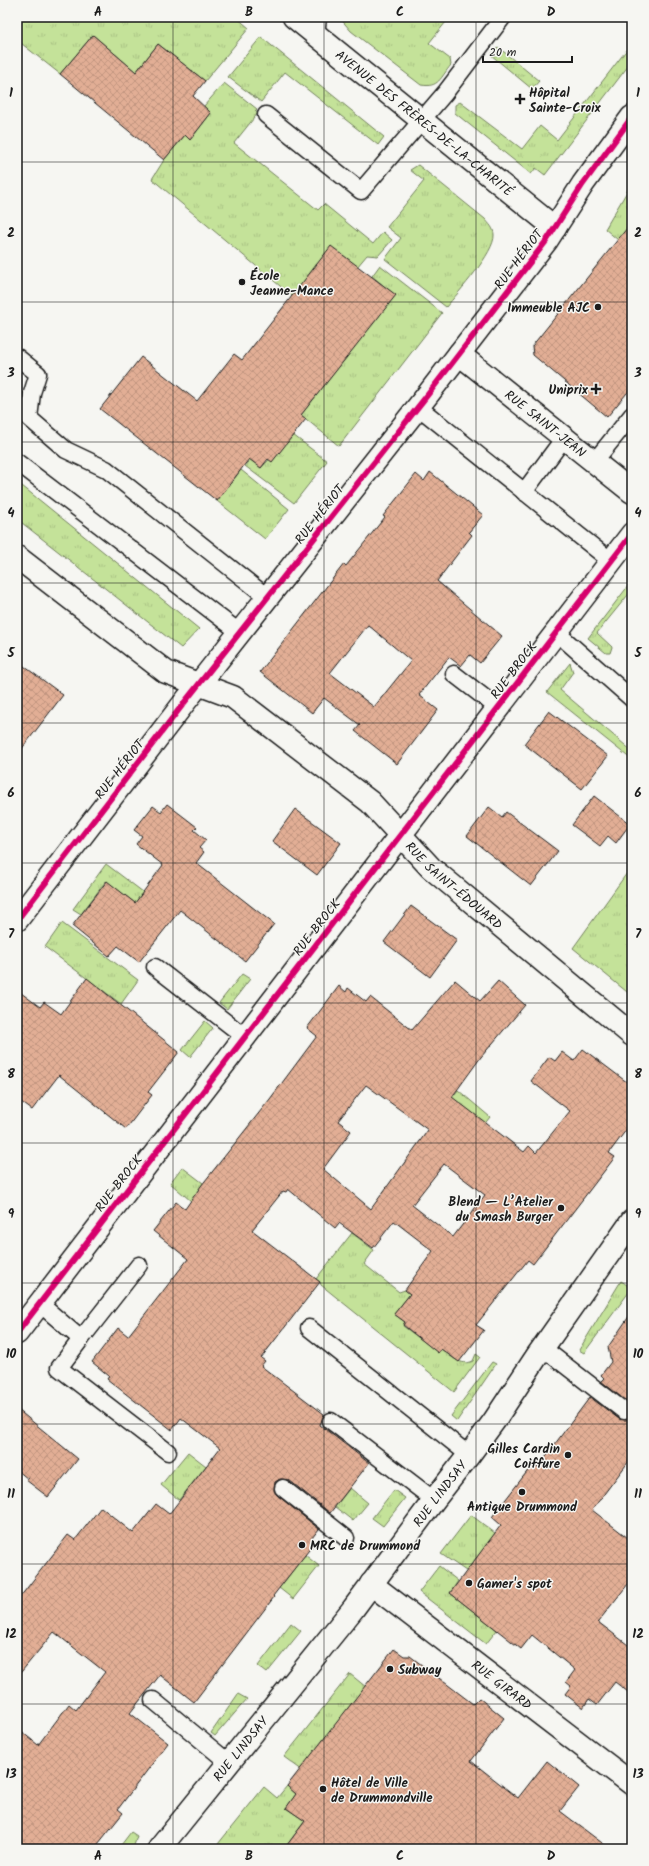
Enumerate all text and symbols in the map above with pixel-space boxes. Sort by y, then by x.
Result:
text: A [94,2,102,23]
text: B [245,2,253,23]
text: C [396,2,404,23]
text: D [547,2,556,23]
scale bar [483,38,572,64]
text: 20 m [489,43,517,62]
street label: AVENUE DES FRÈRES-DE-LA-CHARITÉ [330,45,518,203]
text: 1 [9,83,13,104]
place label: Hôpital Sainte-Croix [529,83,602,119]
text: 1 [636,83,640,104]
marker: Hôpital Sainte-Croix [514,93,526,105]
text: 2 [7,223,15,244]
text: 2 [634,223,642,244]
street label: RUE HÉRIOT [489,224,550,295]
place label: École Jeanne-Mance [250,266,334,302]
marker: École Jeanne-Mance [237,277,247,287]
place label: Immeuble AJC [507,298,590,319]
marker: Immeuble AJC [593,302,603,312]
text: 3 [6,363,15,384]
text: 3 [633,363,642,384]
place label: Uniprix [548,380,589,401]
marker: Uniprix [591,384,601,394]
street label: RUE SAINT-JEAN [500,385,590,464]
street label: RUE HÉRIOT [290,480,351,549]
text: 4 [7,503,15,524]
text: 4 [634,503,642,524]
street label: RUE BROCK [486,637,543,704]
text: 5 [7,643,16,664]
text: 5 [634,643,643,664]
street label: RUE HÉRIOT [90,735,151,804]
text: 6 [7,783,15,804]
text: 6 [634,783,642,804]
street label: RUE SAINT-ÉDOUARD [399,837,507,935]
street label: RUE BROCK [288,895,346,961]
text: 7 [8,924,15,945]
text: 7 [635,924,642,945]
text: 8 [7,1064,15,1085]
text: 8 [634,1064,642,1085]
street label: RUE BROCK [90,1151,148,1217]
place label: Blend — L’Atelier du Smash Burger [448,1192,554,1228]
marker: Blend — L’Atelier du Smash Burger [556,1203,566,1213]
text: 9 [8,1204,15,1225]
text: 9 [635,1204,642,1225]
text: 10 [6,1344,17,1365]
text: 10 [633,1344,644,1365]
place label: Gilles Cardin Coiffure [488,1439,561,1475]
marker: Gilles Cardin Coiffure [563,1450,573,1460]
street label: RUE LINDSAY [408,1456,473,1532]
text: 11 [7,1484,15,1505]
text: 11 [634,1484,642,1505]
marker: Antique Drummond [517,1487,527,1497]
place label: Antique Drummond [467,1497,578,1518]
place label: MRC de Drummond [310,1536,421,1557]
marker: MRC de Drummond [297,1540,307,1550]
place label: Gamer's spot [477,1574,552,1595]
marker: Gamer's spot [464,1578,474,1588]
text: 12 [5,1624,17,1645]
text: 12 [632,1624,644,1645]
street label: RUE GIRARD [466,1655,536,1716]
place label: Subway [398,1660,442,1681]
marker: Subway [385,1664,395,1674]
street label: RUE LINDSAY [208,1712,275,1787]
text: 13 [5,1764,17,1785]
text: 13 [632,1764,644,1785]
place label: Hôtel de Ville de Drummondville [331,1773,433,1809]
marker: Hôtel de Ville de Drummondville [318,1784,328,1794]
text: A [94,1846,102,1866]
text: B [245,1846,253,1866]
text: C [396,1846,404,1866]
text: D [547,1846,556,1866]

